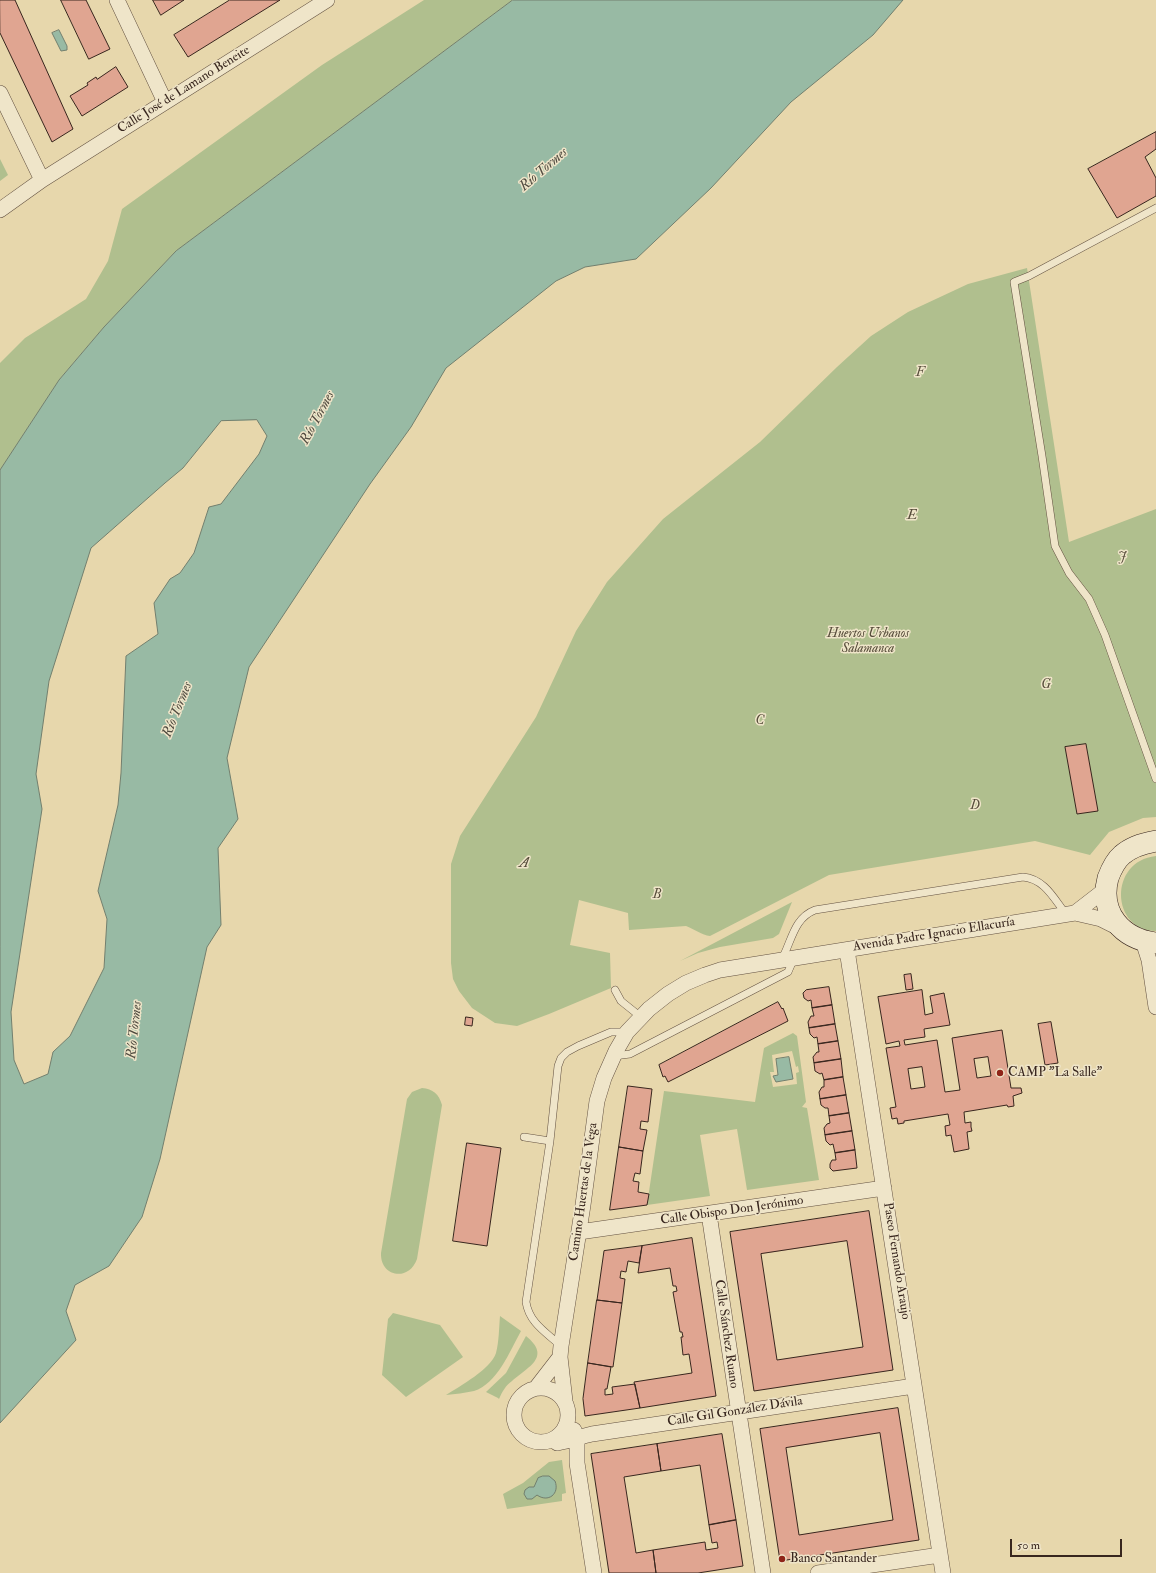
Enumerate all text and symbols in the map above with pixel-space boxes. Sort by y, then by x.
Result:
street label: Calle José de Lamano Beneite [115,43,253,137]
water label: Río Tormes [517,145,571,195]
park label: F [916,365,924,381]
water label: Río Tormes [297,388,339,448]
park label: E [907,508,917,524]
park label: J [1118,550,1126,566]
park label: Huertos Urbanos Salamanca [827,626,909,657]
park label: G [1041,677,1051,693]
water label: Río Tormes [159,680,197,740]
park label: C [756,713,764,729]
park label: D [970,798,980,814]
park label: A [519,856,529,872]
park label: B [653,887,661,903]
street label: Avenida Padre Ignacio Ellacuría [852,914,1016,956]
water label: Río Tormes [124,1000,146,1060]
place label: CAMP "La Salle" [1008,1065,1102,1081]
marker: CAMP "La Salle" [995,1068,1005,1078]
street label: Camino Huertas de la Vega [567,1122,601,1262]
street label: Calle Obispo Don Jerónimo [659,1193,805,1229]
street label: Paseo Fernando Araujo [879,1201,913,1321]
street label: Calle Sánchez Ruano [711,1279,741,1389]
street label: Calle Gil González Dávila [666,1394,804,1430]
scale bar [1012,1531,1124,1557]
text: 50 m [1017,1538,1040,1553]
place label: Banco Santander [790,1551,877,1567]
marker: Banco Santander [777,1554,787,1564]

